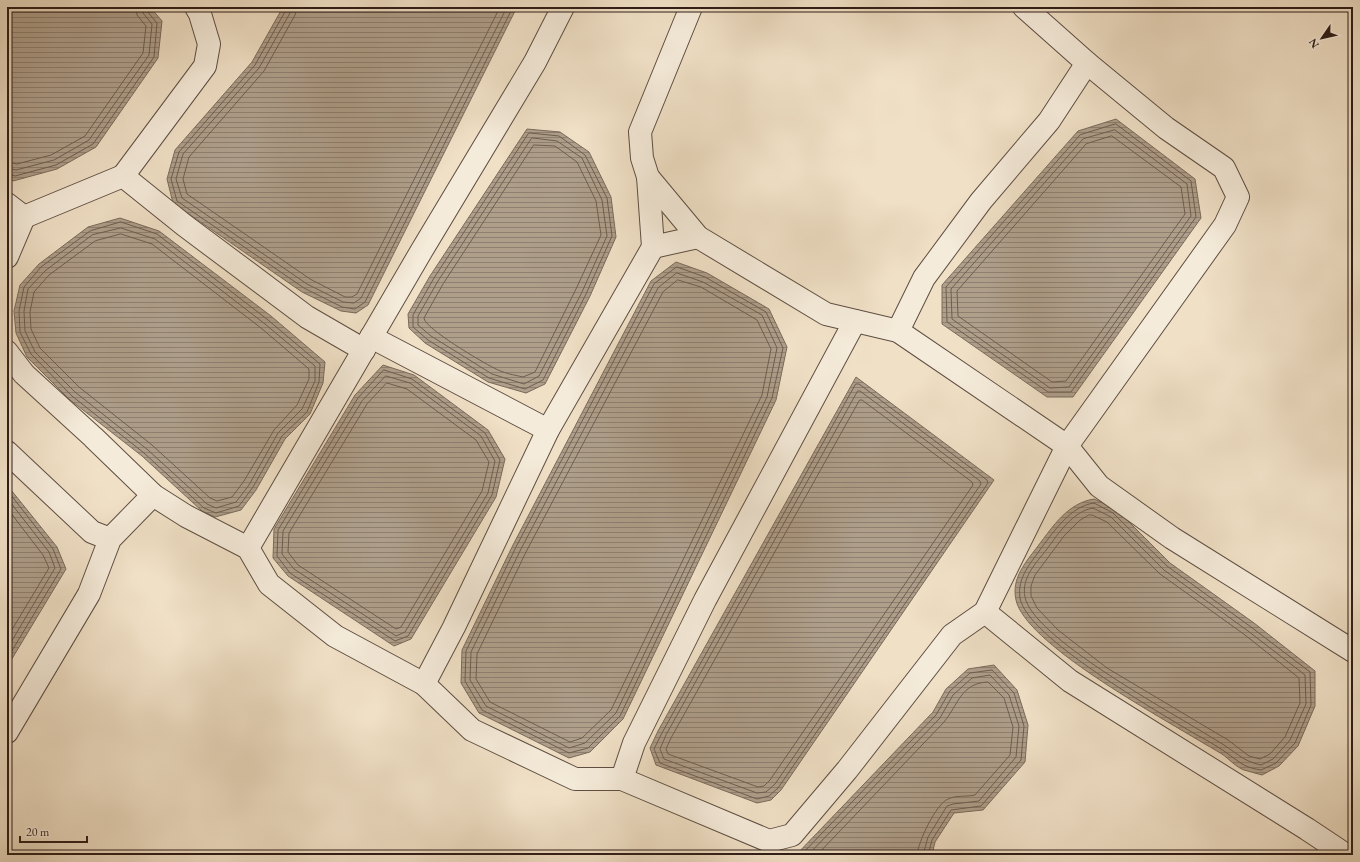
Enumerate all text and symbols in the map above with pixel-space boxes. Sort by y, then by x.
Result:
north arrow [1302,18,1342,58]
text: N [1305,36,1322,51]
scale bar [20,818,87,844]
text: 20 m [26,824,50,840]

